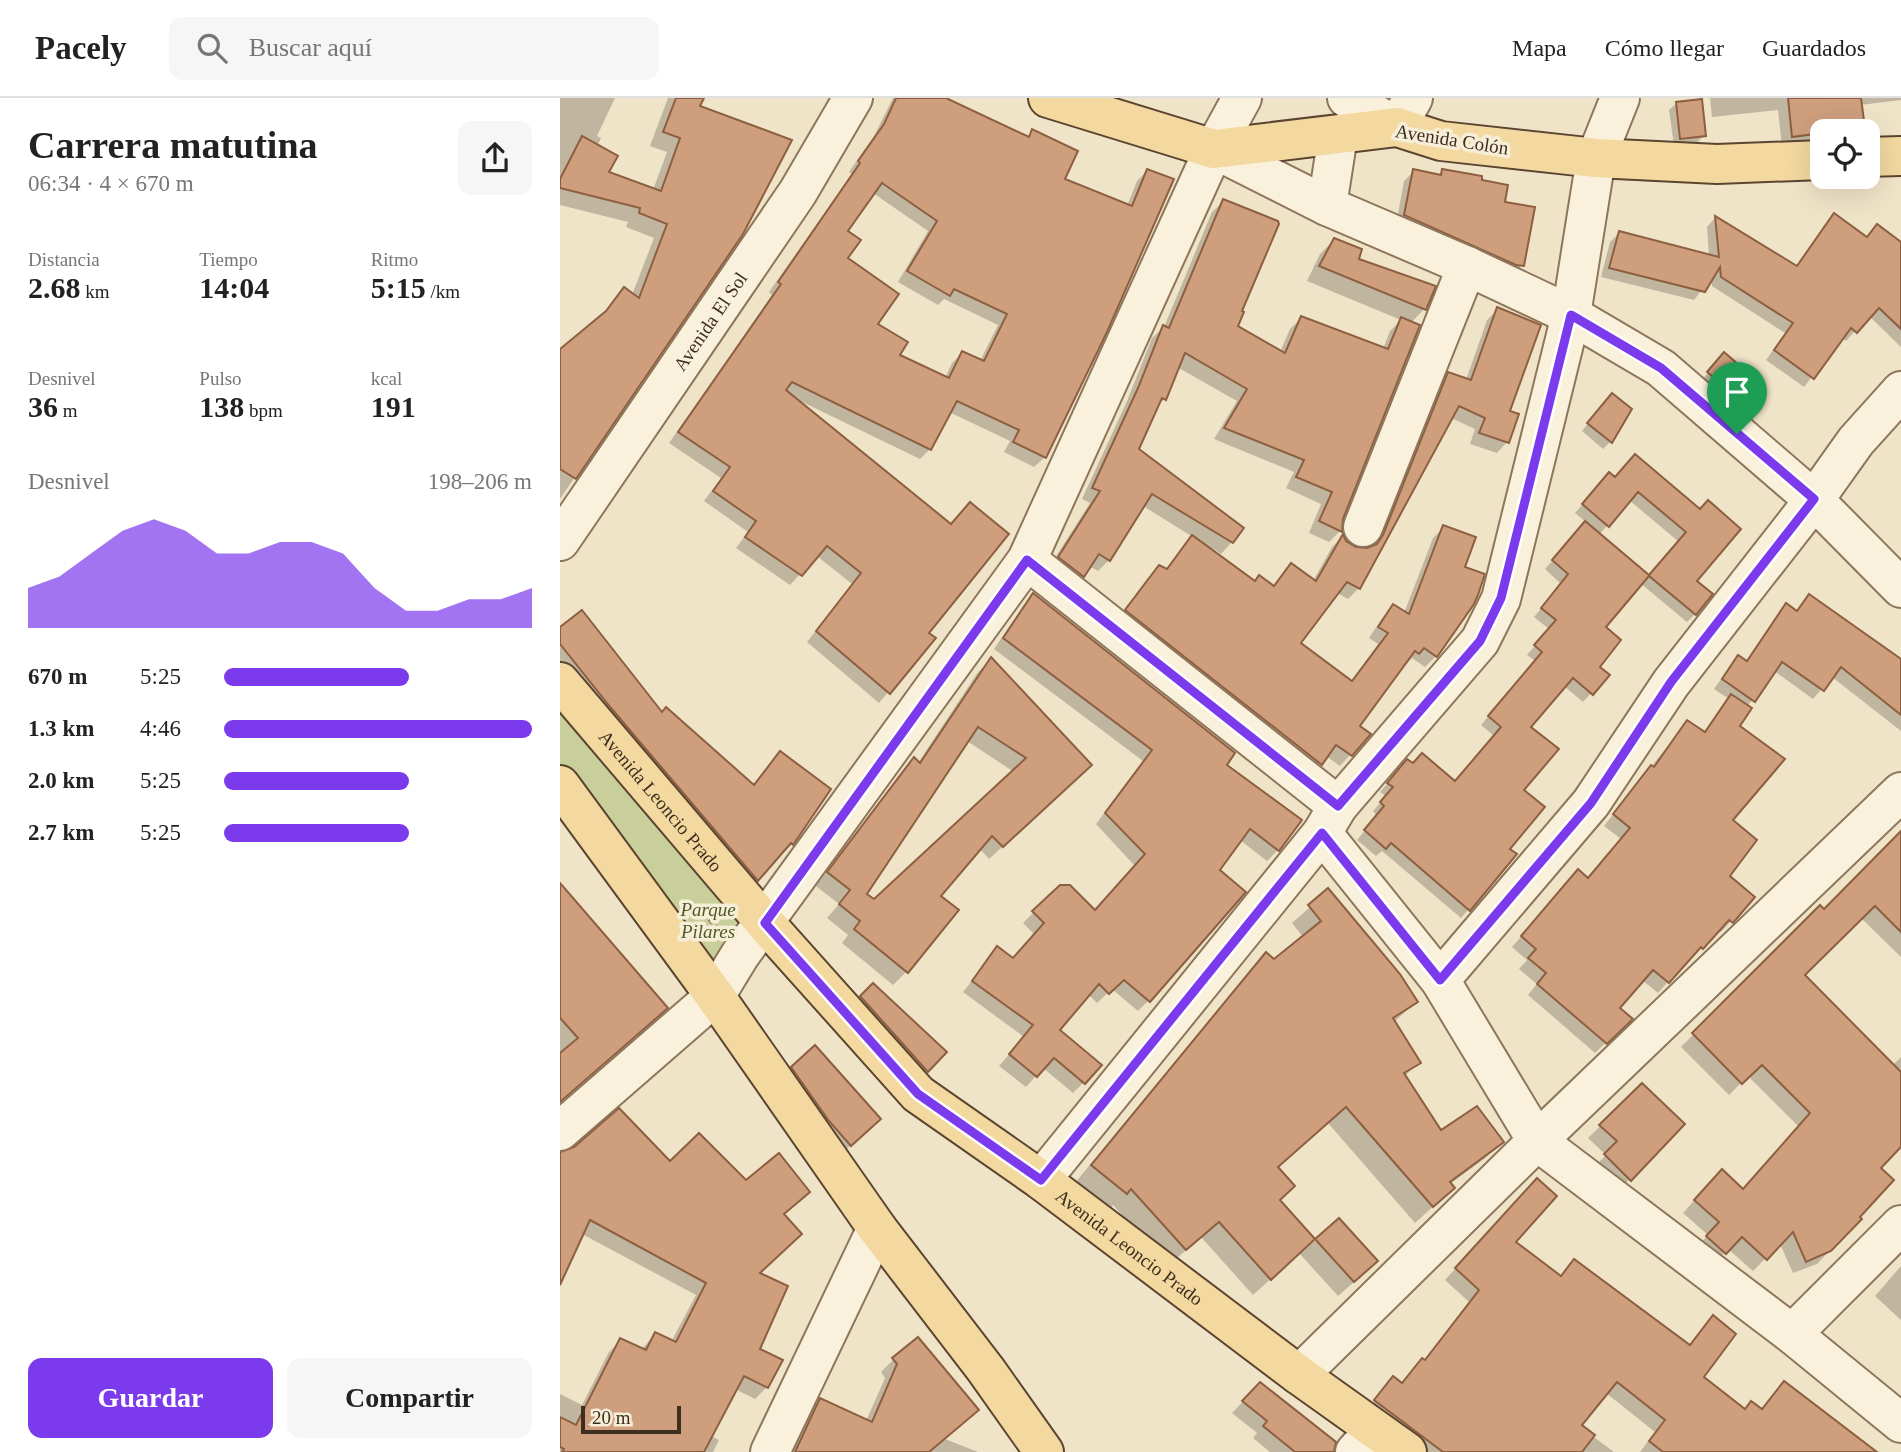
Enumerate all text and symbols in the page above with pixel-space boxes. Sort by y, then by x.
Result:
search box [169,17,659,80]
icon: search [193,29,231,67]
text: Pacely [35,30,127,66]
text: Buscar aquí [249,33,372,62]
text: Mapa [1512,35,1567,61]
text: Cómo llegar [1605,35,1724,61]
text: Guardados [1762,35,1866,61]
map controls [1810,119,1880,189]
button: locate [1810,119,1880,189]
street label: Avenida Colón [1394,120,1510,159]
button: share [458,121,532,195]
text: Carrera matutina [28,124,318,166]
text: 06:34 · 4 × 670 m [28,171,194,196]
text: Distancia [28,249,100,270]
text: Tiempo [199,249,258,270]
text: Ritmo [371,249,418,270]
street label: Avenida El Sol [669,268,751,375]
text: 2.68 [28,271,81,304]
text: 14:04 [199,271,269,304]
text: 5:15 [371,271,426,304]
text: km [81,281,110,302]
text: /km [426,281,460,302]
pin [1707,362,1767,434]
text: Desnivel [28,368,96,389]
text: Pulso [199,368,242,389]
text: kcal [371,368,402,389]
icon: arrive [1718,373,1756,411]
text: 36 [28,390,58,423]
text: 138 [199,390,244,423]
text: 191 [371,390,416,423]
text: m [58,400,78,421]
text: bpm [244,400,283,421]
text: Desnivel [28,469,110,494]
text: 198–206 m [428,469,532,494]
text: 670 m [28,664,87,689]
text: 5:25 [140,664,181,689]
text: 1.3 km [28,716,94,741]
text: 4:46 [140,716,181,741]
street label: Avenida Leoncio Prado [595,726,727,876]
text: 2.0 km [28,768,94,793]
text: 5:25 [140,768,181,793]
text: 2.7 km [28,820,94,845]
text: 5:25 [140,820,181,845]
park label: Parque Pilares [679,899,736,942]
street label: Avenida Leoncio Prado [1052,1185,1207,1310]
button: Guardar [28,1358,273,1438]
button: Compartir [287,1358,532,1438]
scale bar [581,1403,681,1435]
text: 20 m [592,1407,631,1428]

